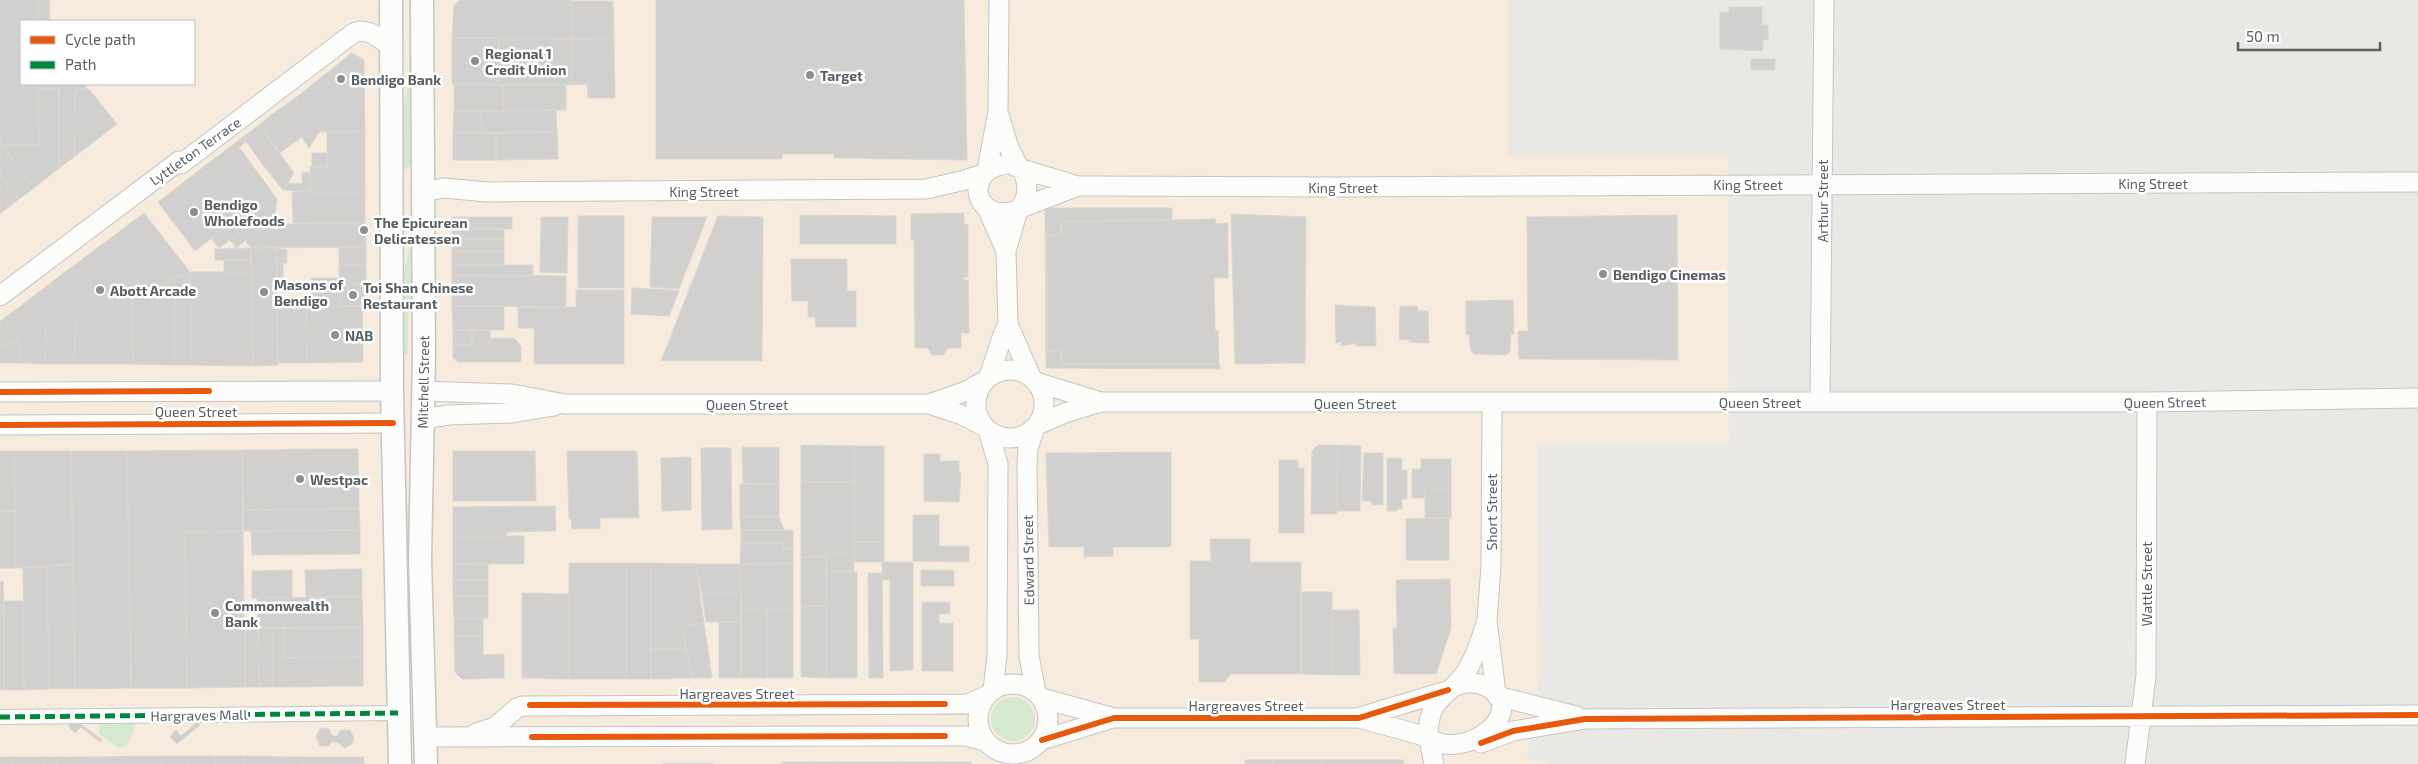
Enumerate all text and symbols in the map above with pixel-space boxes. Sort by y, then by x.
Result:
legend [20,20,195,85]
scale bar [2238,20,2380,52]
text: 50 m [2246,27,2280,45]
text: Cycle path [65,30,136,48]
place label: Regional 1 Credit Union [485,45,567,78]
text: Path [65,55,96,73]
marker: Regional 1 Credit Union [469,55,481,67]
place label: Target [820,67,863,84]
marker: Target [804,69,816,81]
place label: Bendigo Bank [351,71,441,88]
marker: Bendigo Bank [335,73,347,85]
street label: Lyttleton Terrace [146,113,244,189]
street label: Arthur Street [1814,159,1831,243]
street label: King Street [2118,175,2188,192]
street label: King Street [1713,176,1783,193]
street label: King Street [1308,179,1378,196]
street label: King Street [669,183,739,200]
place label: Bendigo Wholefoods [204,196,285,229]
marker: Bendigo Wholefoods [188,206,200,218]
place label: The Epicurean Delicatessen [374,214,468,247]
marker: The Epicurean Delicatessen [358,224,370,236]
place label: Bendigo Cinemas [1613,266,1726,283]
marker: Bendigo Cinemas [1597,268,1609,280]
place label: Masons of Bendigo [274,276,344,309]
place label: Toi Shan Chinese Restaurant [363,279,473,312]
place label: Abott Arcade [110,282,196,299]
marker: Abott Arcade [94,284,106,296]
marker: Masons of Bendigo [258,286,270,298]
marker: Toi Shan Chinese Restaurant [347,289,359,301]
place label: NAB [345,327,373,344]
marker: NAB [329,329,341,341]
street label: Mitchell Street [414,335,432,429]
street label: Queen Street [2124,393,2206,411]
street label: Queen Street [1719,394,1801,411]
street label: Queen Street [1314,395,1396,412]
street label: Queen Street [706,396,788,413]
street label: Queen Street [155,403,237,420]
place label: Westpac [310,471,368,488]
marker: Westpac [294,473,306,485]
street label: Short Street [1483,474,1500,550]
street label: Edward Street [1019,515,1037,605]
street label: Wattle Street [2138,541,2155,627]
place label: Commonwealth Bank [225,597,329,630]
marker: Commonwealth Bank [209,607,221,619]
street label: Hargreaves Street [679,685,795,702]
street label: Hargreaves Street [1890,696,2006,713]
street label: Hargreaves Street [1188,697,1304,714]
street label: Hargraves Mall [150,706,249,724]

